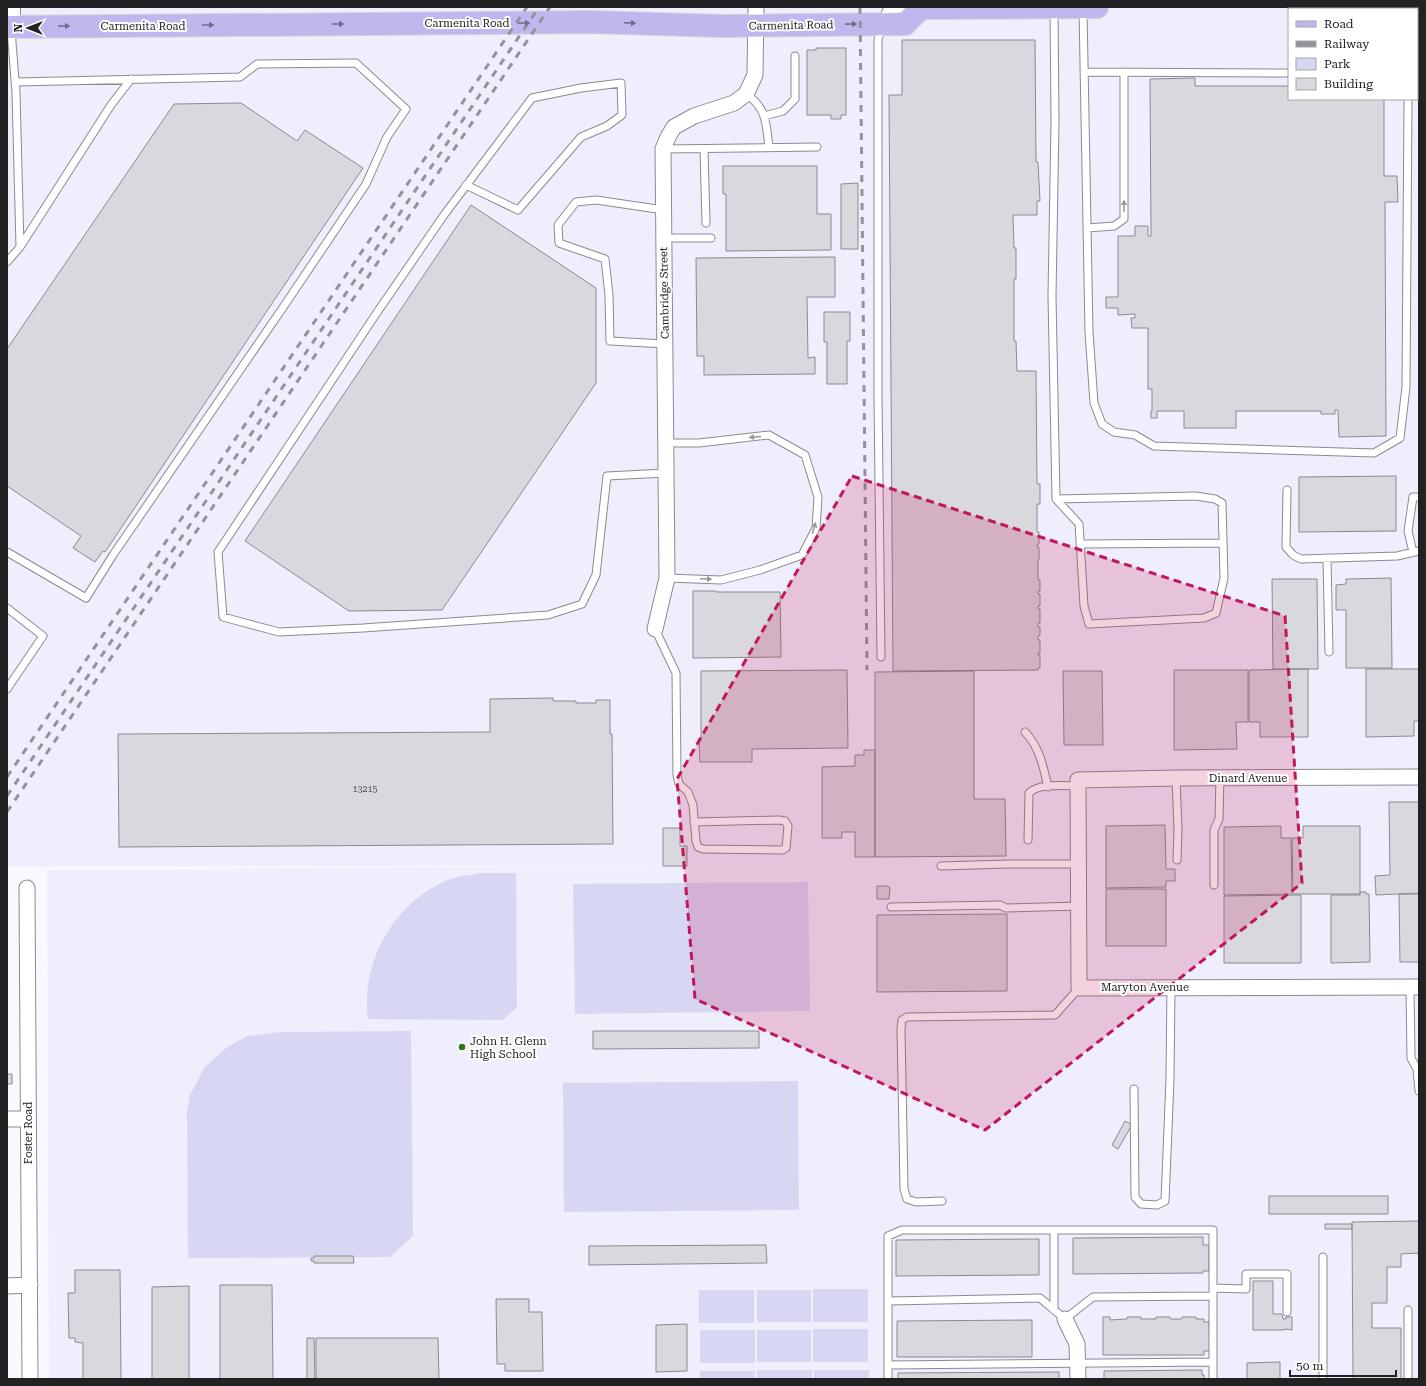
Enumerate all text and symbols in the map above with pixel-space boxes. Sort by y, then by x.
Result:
north arrow [8,8,48,48]
legend [1288,8,1418,100]
street label: Carmenita Road [425,17,509,30]
text: Road [1324,17,1354,31]
street label: Carmenita Road [748,18,834,33]
street label: Carmenita Road [101,20,185,33]
one-way arrow [518,20,531,26]
one-way arrow [624,20,637,26]
one-way arrow [332,21,345,27]
one-way arrow [845,21,857,28]
one-way arrow [202,22,215,28]
text: N [12,23,25,32]
one-way arrow [58,23,71,29]
text: Railway [1324,37,1370,51]
text: Park [1324,57,1351,71]
text: Building [1324,77,1373,91]
one-way arrow [1121,199,1127,212]
street label: Cambridge Street [657,247,672,339]
one-way arrow [749,433,761,440]
one-way arrow [811,521,817,533]
one-way arrow [700,576,713,582]
street label: Dinard Avenue [1209,772,1287,785]
house number: 13215 [352,784,378,794]
street label: Maryton Avenue [1101,981,1189,994]
place label: John H. Glenn High School [470,1035,547,1061]
marker: John H. Glenn High School [457,1042,467,1052]
street label: Foster Road [22,1102,35,1164]
scale bar [1290,1352,1396,1378]
text: 50 m [1296,1359,1323,1373]

